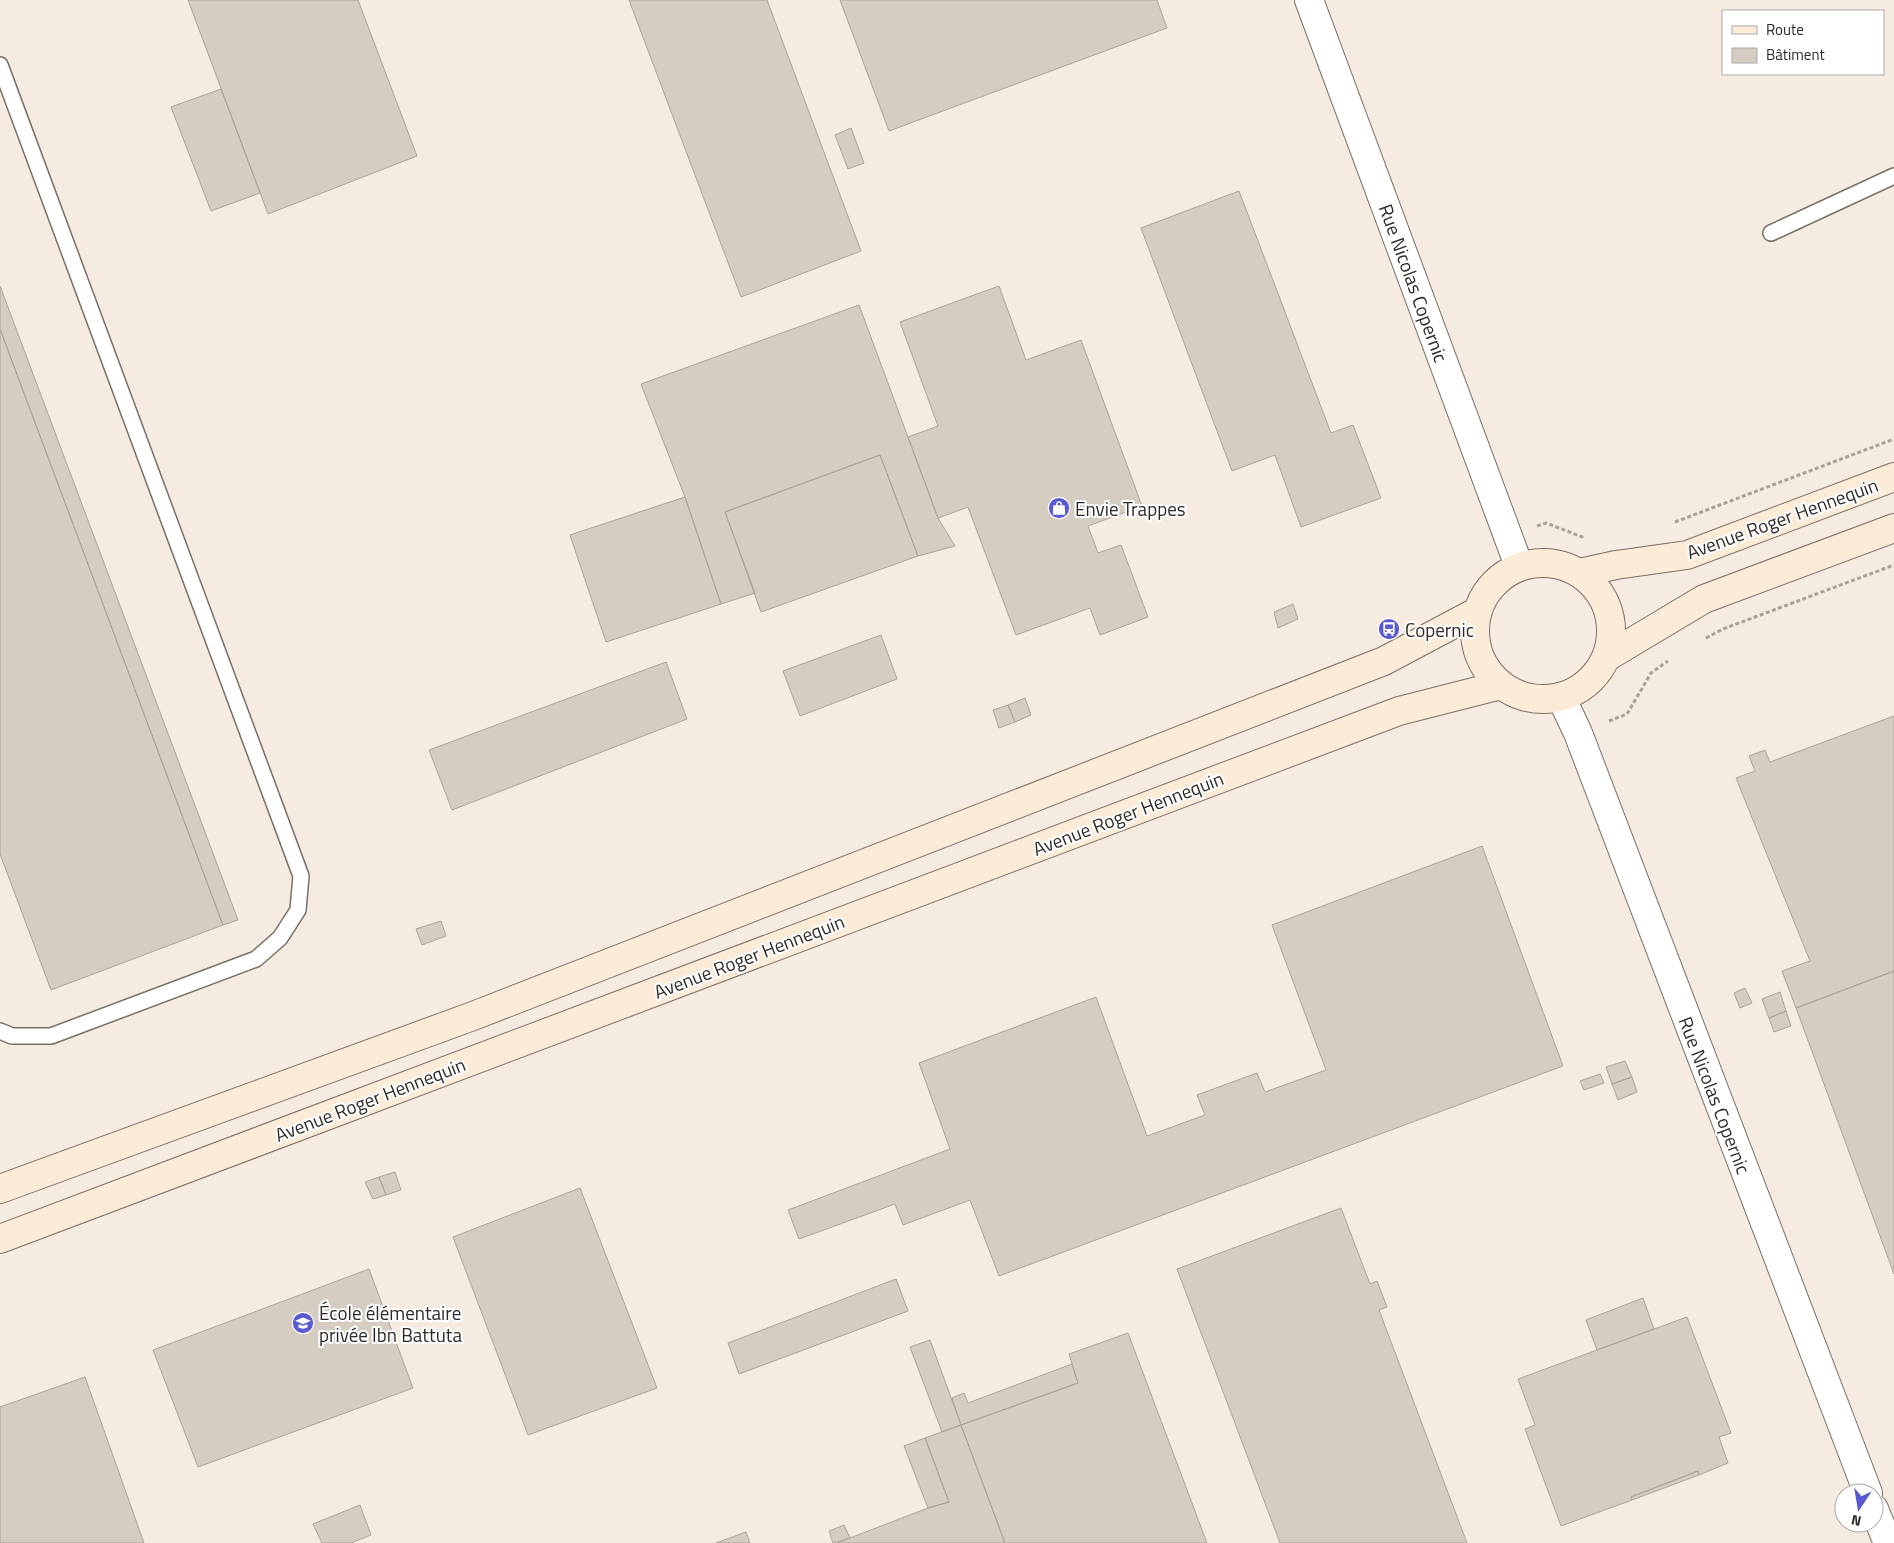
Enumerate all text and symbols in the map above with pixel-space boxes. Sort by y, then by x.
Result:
legend [1722,10,1884,75]
text: Route [1766,18,1804,41]
text: Bâtiment [1766,43,1825,66]
street label: Rue Nicolas Copernic [1372,200,1456,366]
street label: Avenue Roger Hennequin [1682,470,1882,566]
place label: Envie Trappes [1075,494,1186,523]
shop icon: Envie Trappes [1047,496,1071,520]
place label: Copernic [1405,615,1474,644]
bus stop icon: Copernic [1377,617,1401,641]
street label: Avenue Roger Hennequin [1028,763,1228,863]
street label: Avenue Roger Hennequin [649,906,849,1006]
street label: Rue Nicolas Copernic [1672,1012,1758,1178]
street label: Avenue Roger Hennequin [270,1049,470,1149]
place label: École élémentaire privée Ibn Battuta [319,1298,462,1349]
school or university icon: École élémentaire privée Ibn Battuta [291,1311,315,1335]
north arrow [1834,1483,1884,1533]
text: N [1849,1510,1863,1532]

